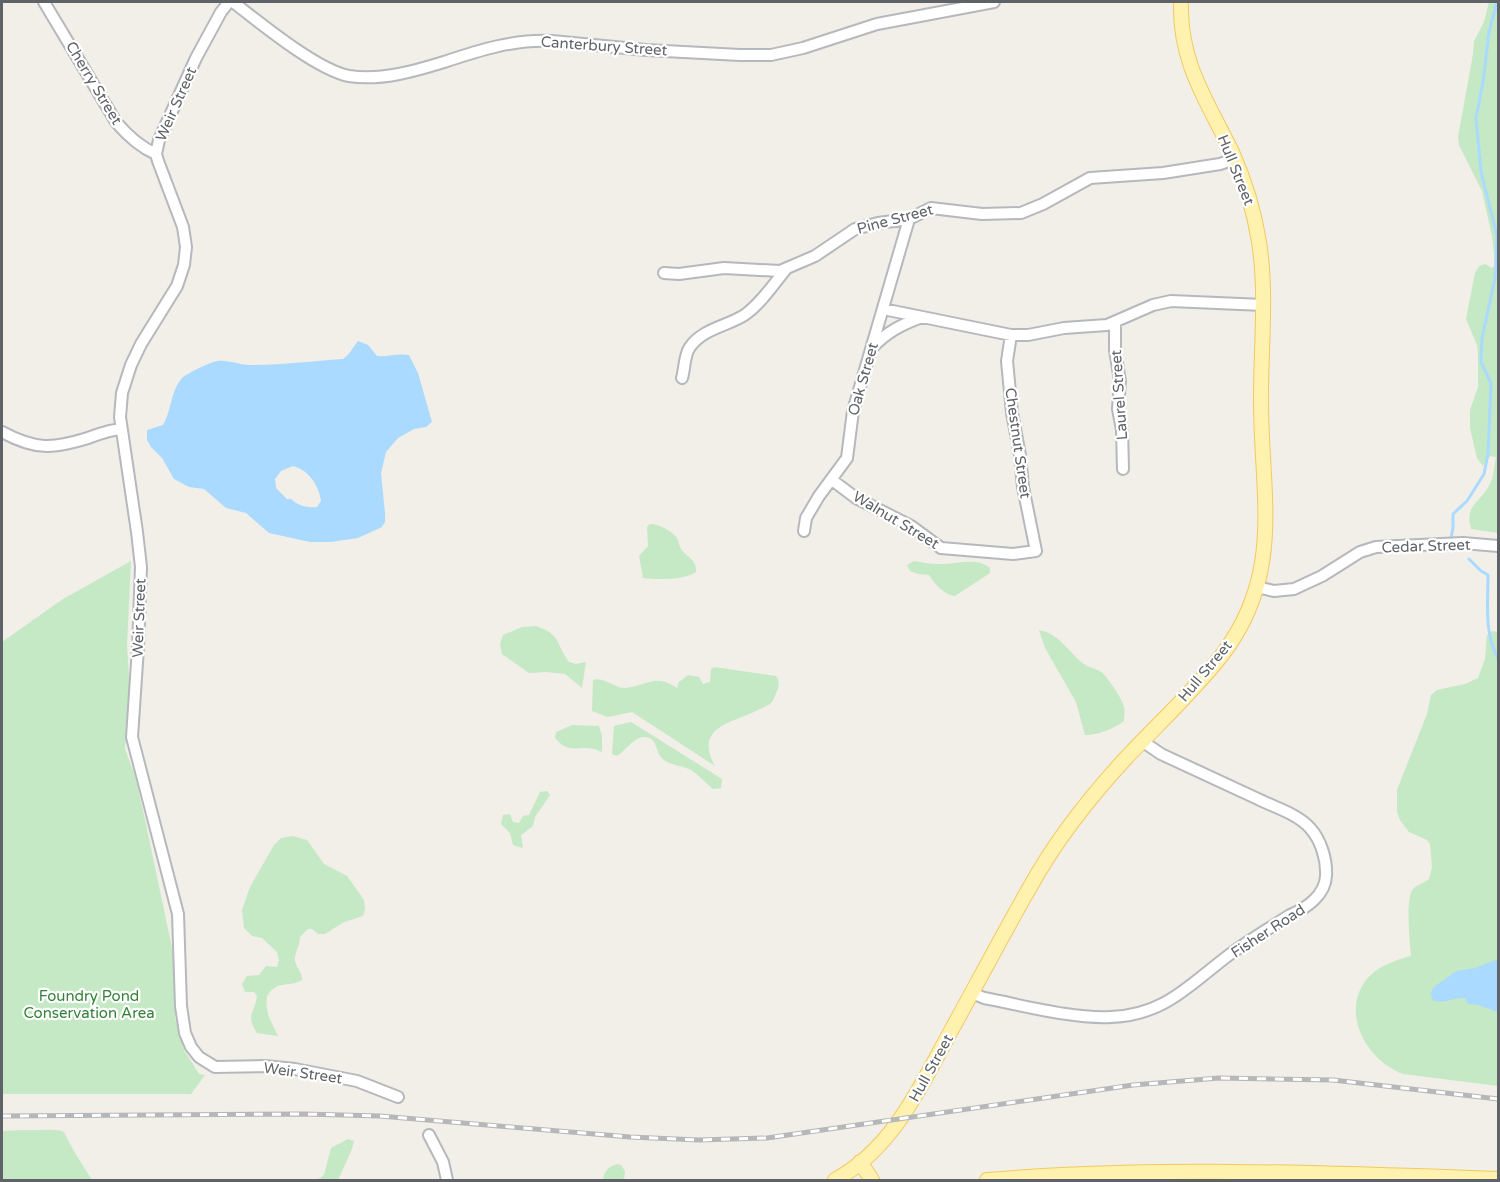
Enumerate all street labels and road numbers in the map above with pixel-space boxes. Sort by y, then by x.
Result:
street label: Canterbury Street [540,33,668,59]
street label: Cherry Street [62,38,126,128]
street label: Weir Street [152,64,200,144]
street label: Hull Street [1214,132,1258,208]
street label: Pine Street [855,200,935,238]
street label: Oak Street [844,340,882,418]
street label: Laurel Street [1107,349,1131,441]
street label: Chestnut Street [1001,386,1035,500]
street label: Walnut Street [850,487,943,553]
street label: Cedar Street [1381,535,1471,557]
street label: Weir Street [129,578,149,658]
street label: Hull Street [1174,636,1236,705]
street label: Fisher Road [1228,900,1308,962]
street label: Hull Street [905,1031,957,1105]
street label: Weir Street [263,1059,344,1087]

